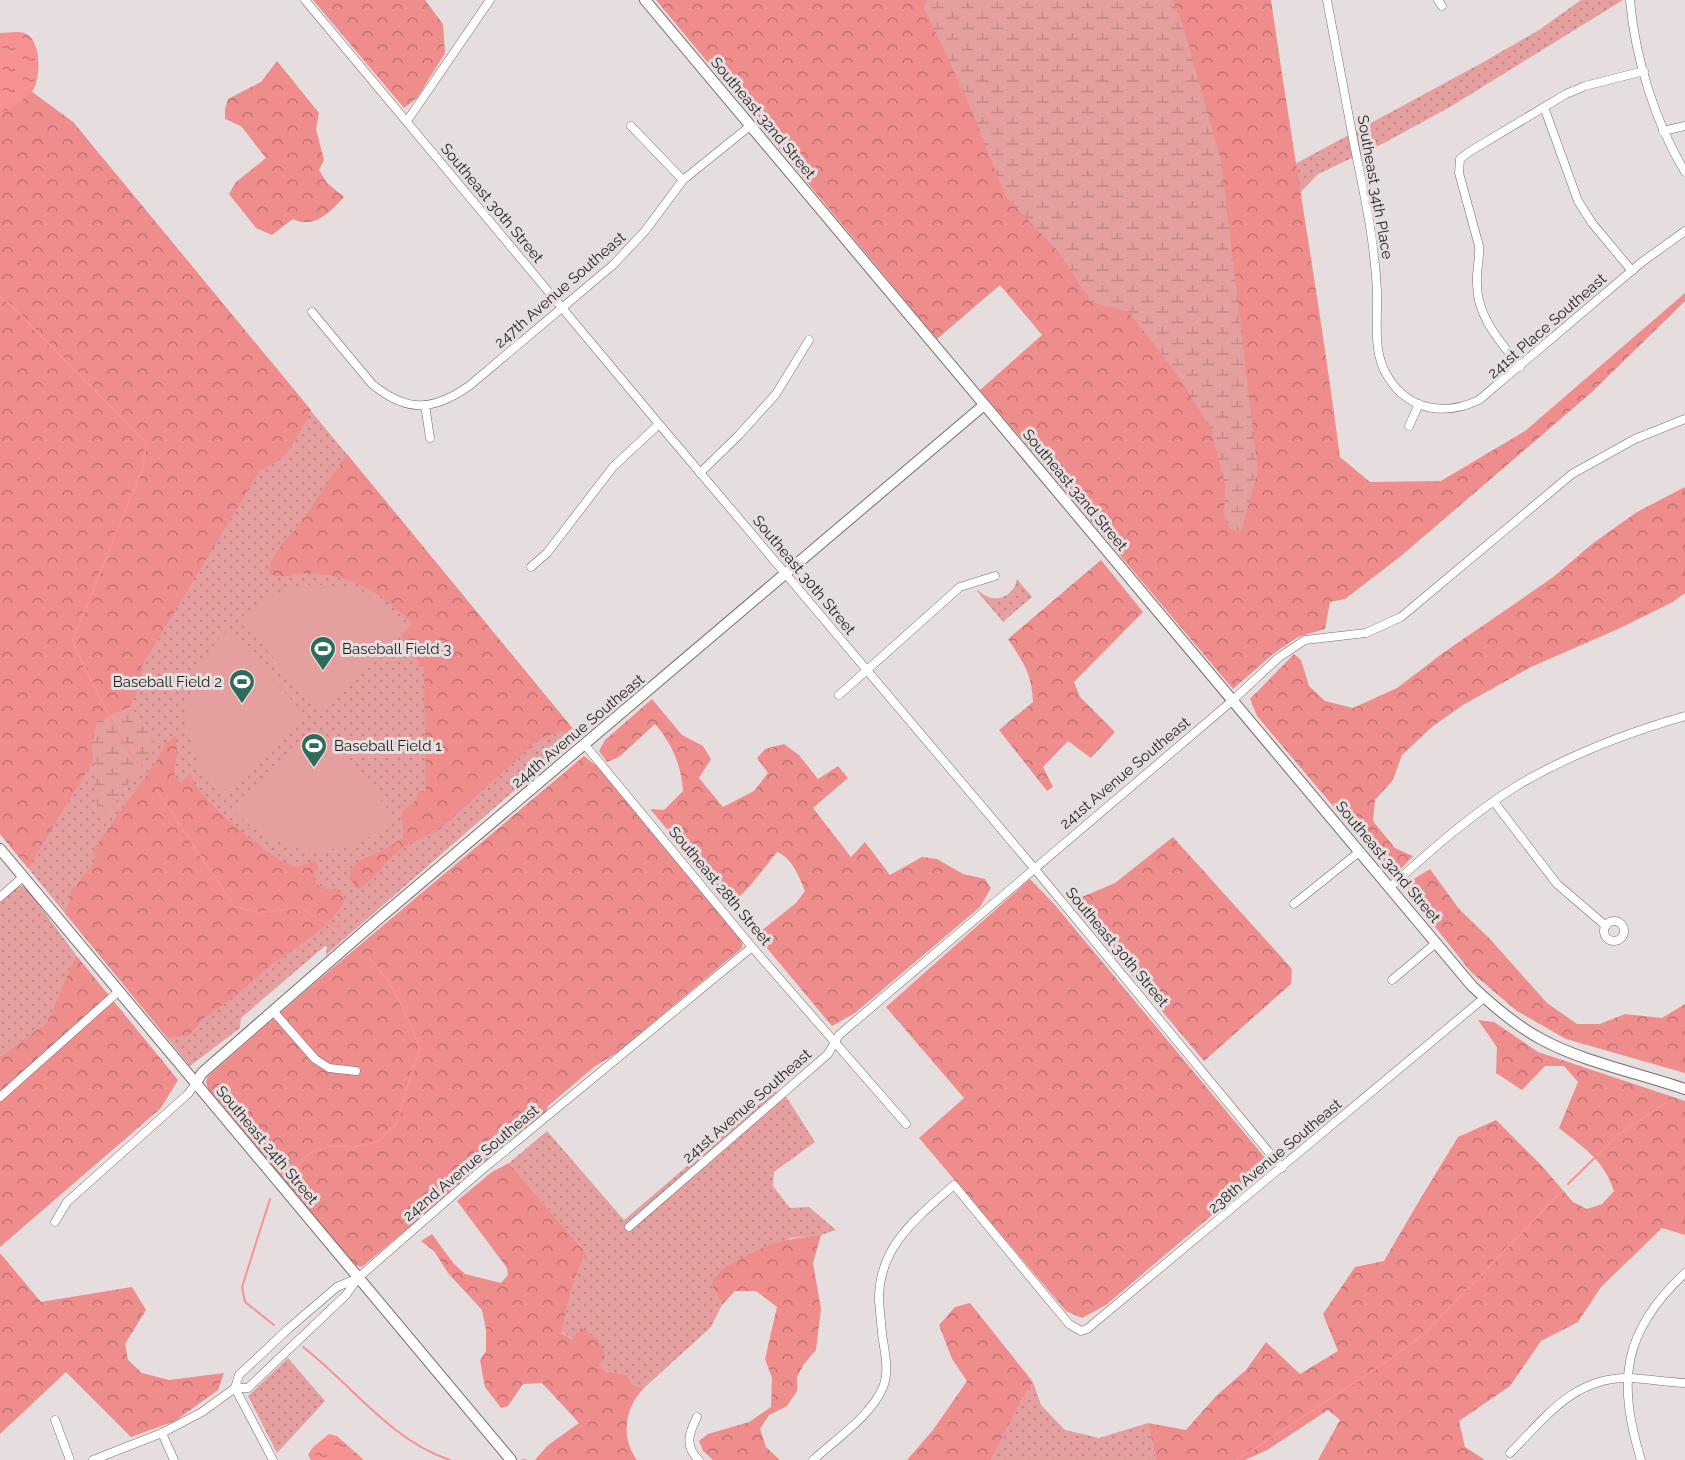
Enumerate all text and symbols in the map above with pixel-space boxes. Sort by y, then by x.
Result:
street label: Southeast 32nd Street [707,54,819,182]
street label: Southeast 34th Place [1353,113,1397,261]
street label: Southeast 30th Street [437,140,547,266]
street label: 247th Avenue Southeast [491,228,629,352]
street label: 241st Place Southeast [1484,270,1610,382]
street label: Southeast 32nd Street [1019,426,1131,554]
street label: Southeast 30th Street [749,512,859,638]
sports icon: Baseball Field 3 [308,634,338,672]
place label: Baseball Field 3 [342,640,451,658]
sports icon: Baseball Field 2 [227,667,257,705]
street label: 244th Avenue Southeast [508,670,648,792]
place label: Baseball Field 2 [113,673,222,691]
street label: 241st Avenue Southeast [1056,713,1194,833]
sports icon: Baseball Field 1 [299,731,329,769]
place label: Baseball Field 1 [334,737,442,755]
street label: Southeast 32nd Street [1332,798,1444,926]
street label: Southeast 28th Street [665,823,775,949]
street label: Southeast 30th Street [1062,884,1172,1010]
street label: 241st Avenue Southeast [679,1045,815,1167]
street label: Southeast 24th Street [212,1082,322,1208]
street label: 238th Avenue Southeast [1205,1095,1345,1217]
street label: 242nd Avenue Southeast [399,1101,543,1225]

